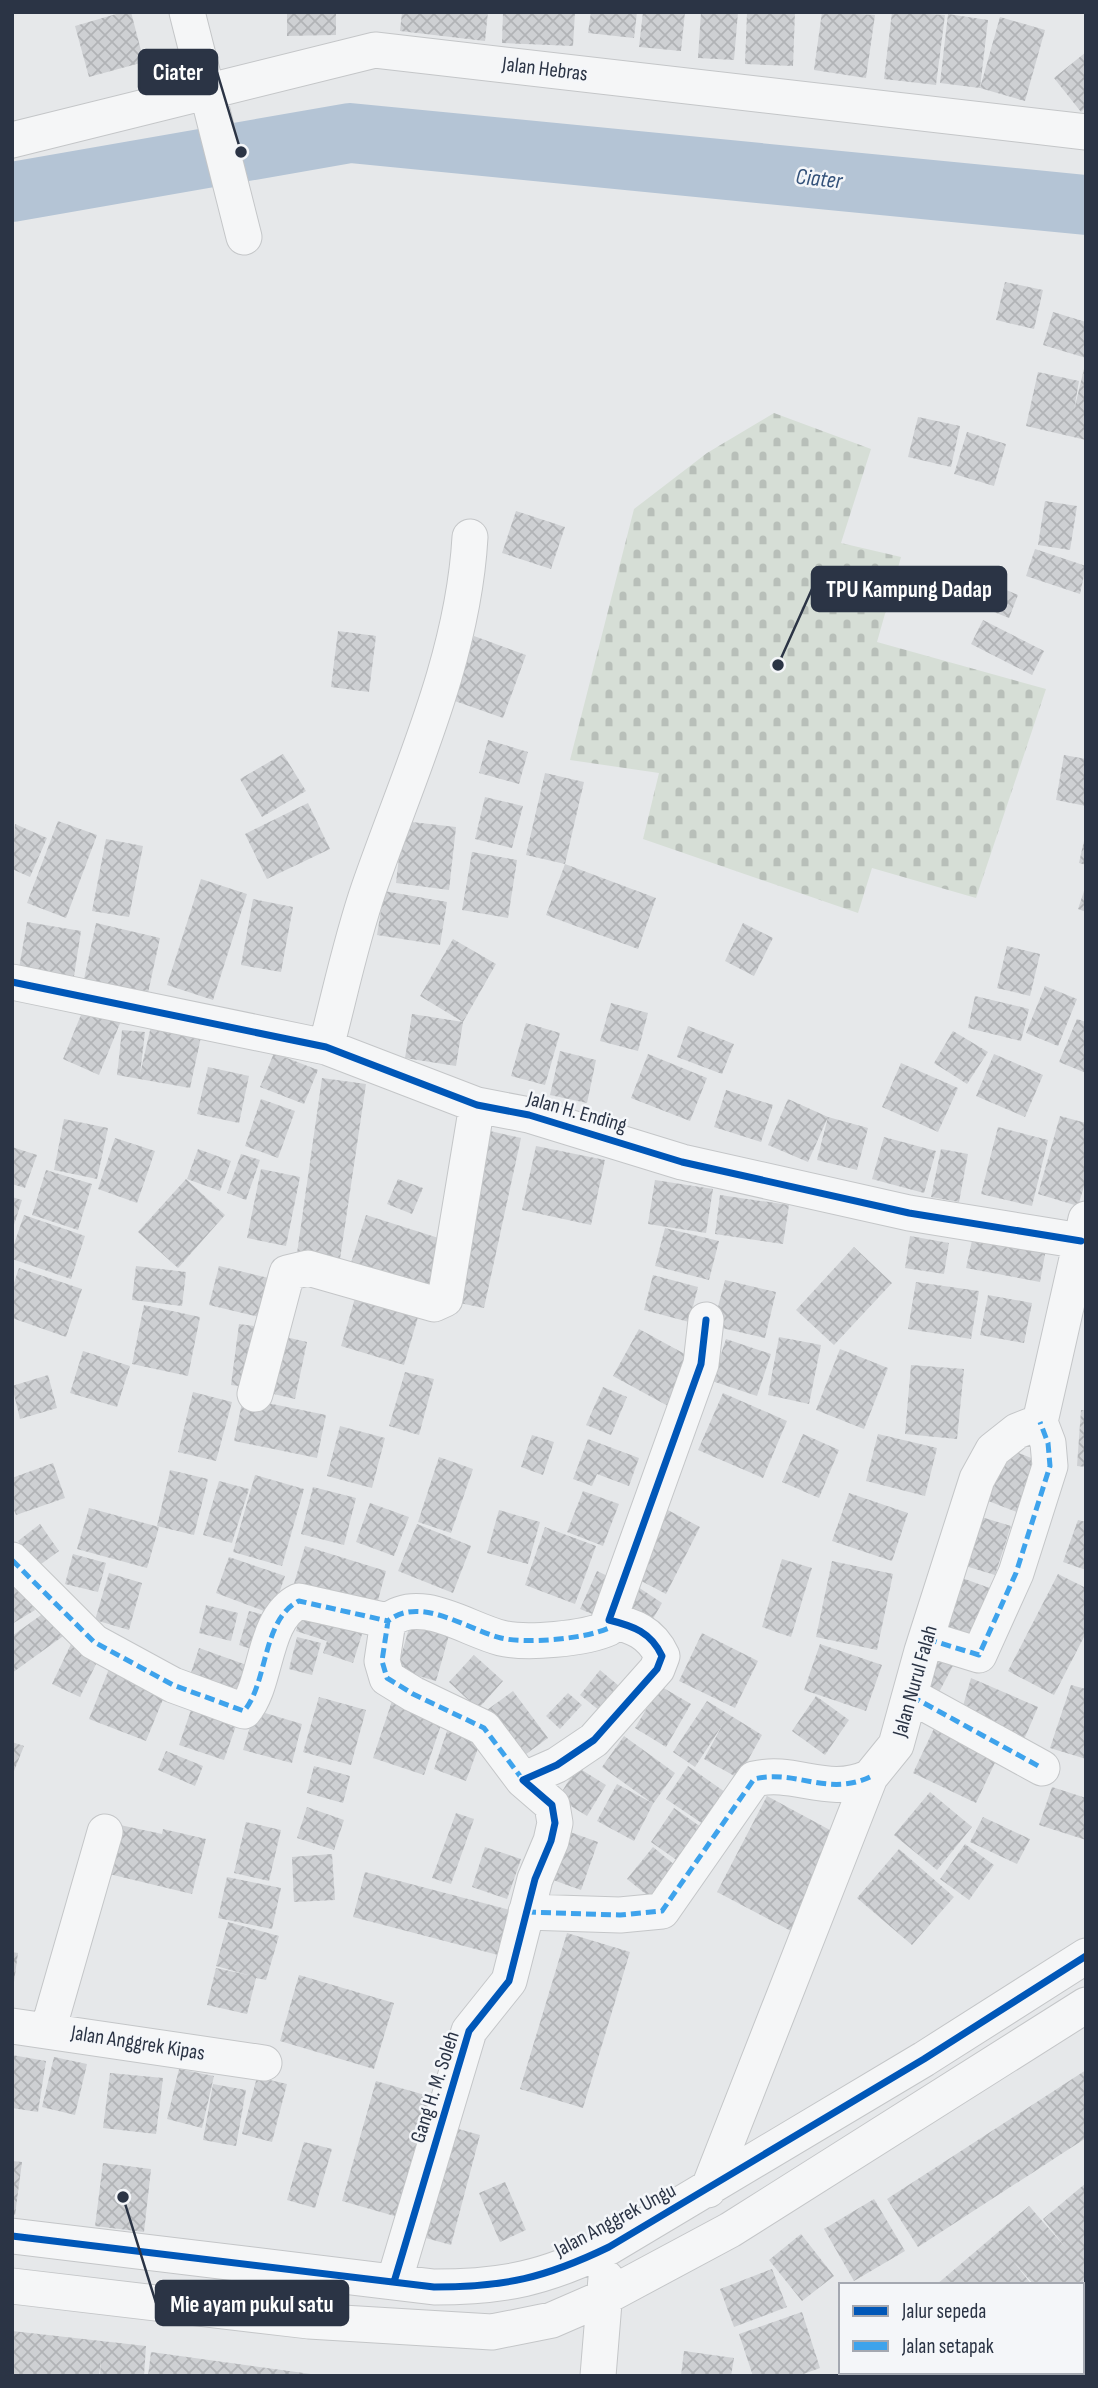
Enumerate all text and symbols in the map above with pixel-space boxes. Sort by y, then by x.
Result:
callout: Ciater [139,50,217,94]
street label: Jalan Hebras [500,51,589,87]
text: Ciater [153,59,203,87]
water label: Ciater [794,163,845,196]
callout: TPU Kampung Dadap [812,567,1006,611]
text: TPU Kampung Dadap [826,576,992,604]
street label: Jalan H. Ending [523,1086,630,1138]
street label: Jalan Nurul Falah [887,1622,943,1741]
street label: Jalan Anggrek Kipas [68,2020,207,2066]
street label: Gang H. M. Soleh [405,2028,465,2146]
street label: Jalan Anggrek Ungu [549,2178,680,2263]
callout: Mie ayam pukul satu [156,2281,348,2325]
legend [839,2283,1084,2374]
text: Mie ayam pukul satu [170,2291,334,2319]
text: Jalur sepeda [901,2299,986,2324]
text: Jalan setapak [901,2334,994,2359]

